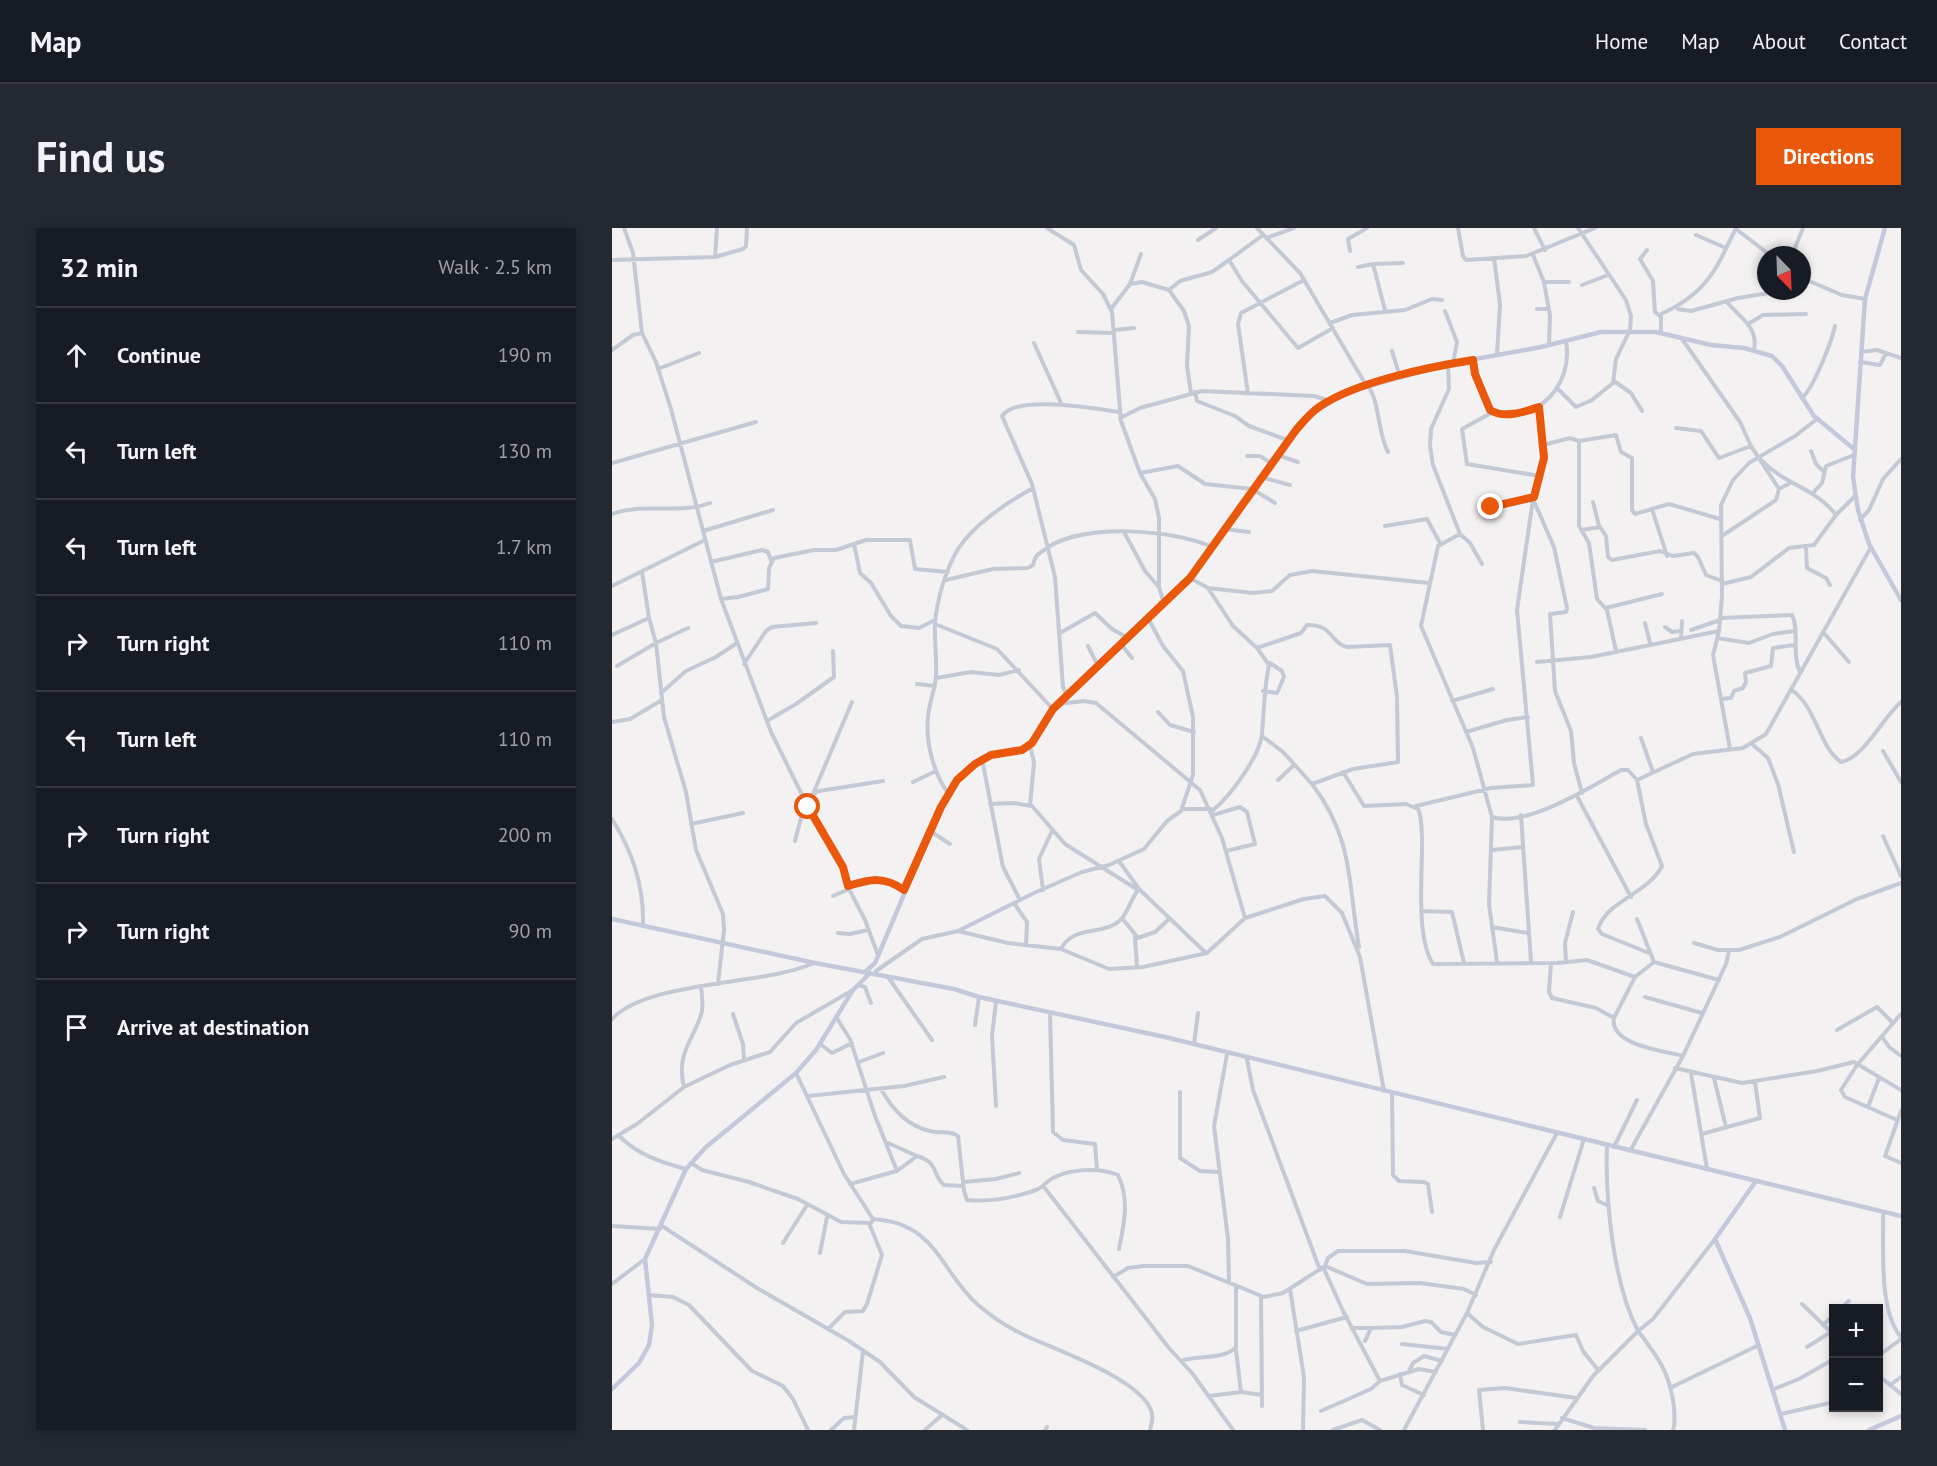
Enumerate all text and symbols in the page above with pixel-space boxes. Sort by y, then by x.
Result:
text: Map [30,23,81,60]
text: Home [1595,28,1648,55]
text: Map [1681,28,1720,55]
text: About [1753,28,1806,55]
text: Contact [1839,28,1907,55]
button: Directions [1756,128,1901,185]
text: Find us [36,129,165,184]
north arrow [1757,246,1811,300]
text: 32 min [60,251,138,284]
text: Walk · 2.5 km [438,254,552,280]
icon: ahead [60,339,93,372]
text: Continue [117,341,201,369]
text: 190 m [498,342,552,368]
icon: left [60,435,93,468]
text: Turn left [117,437,197,465]
text: 130 m [498,438,552,464]
route end [1477,493,1503,519]
icon: left [60,531,93,564]
text: Turn left [117,533,197,561]
text: 1.7 km [496,534,552,560]
icon: right [60,627,93,660]
text: Turn right [117,629,209,657]
text: 110 m [498,630,552,656]
icon: left [60,723,93,756]
text: Turn left [117,725,197,753]
text: 110 m [498,726,552,752]
route start [794,793,820,819]
icon: right [60,819,93,852]
text: Turn right [117,821,209,849]
text: 200 m [498,822,552,848]
icon: right [60,915,93,948]
text: Turn right [117,917,209,945]
text: 90 m [509,918,552,944]
icon: arrive [60,1011,93,1044]
text: Arrive at destination [117,1013,309,1041]
map controls [1829,1304,1883,1412]
button: + [1829,1304,1883,1358]
button: − [1829,1358,1883,1412]

